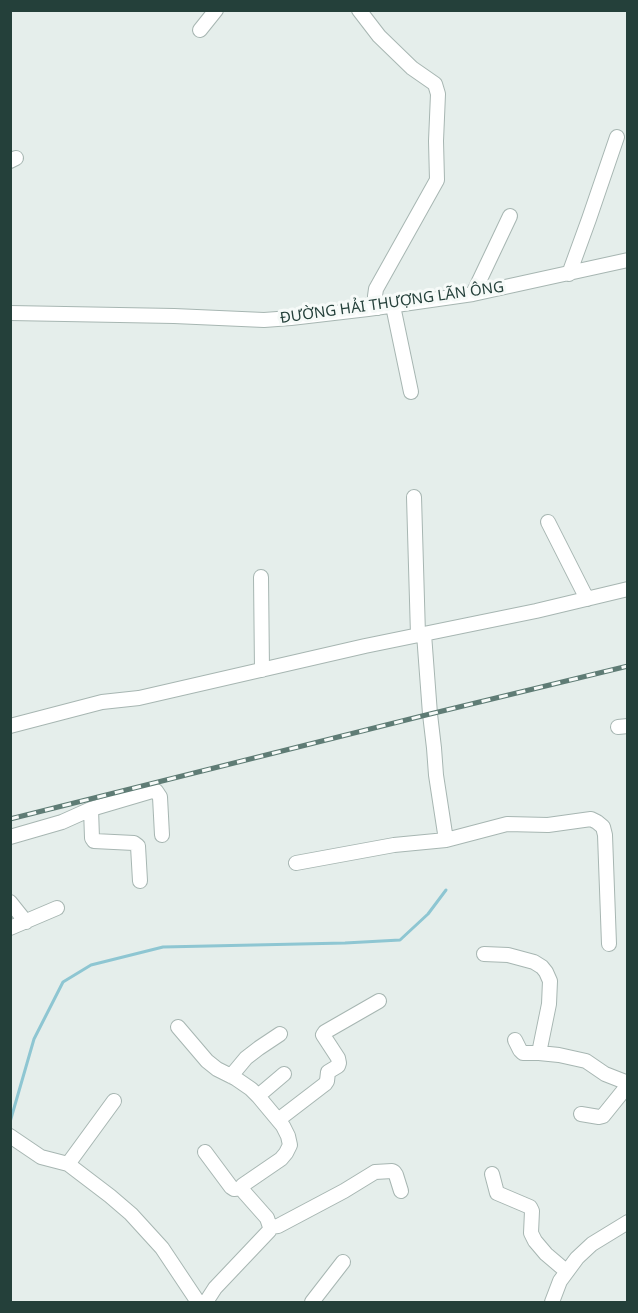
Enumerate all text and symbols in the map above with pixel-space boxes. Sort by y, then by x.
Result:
street label: ĐƯỜNG HẢI THƯỢNG LÃN ÔNG [279,278,505,328]

